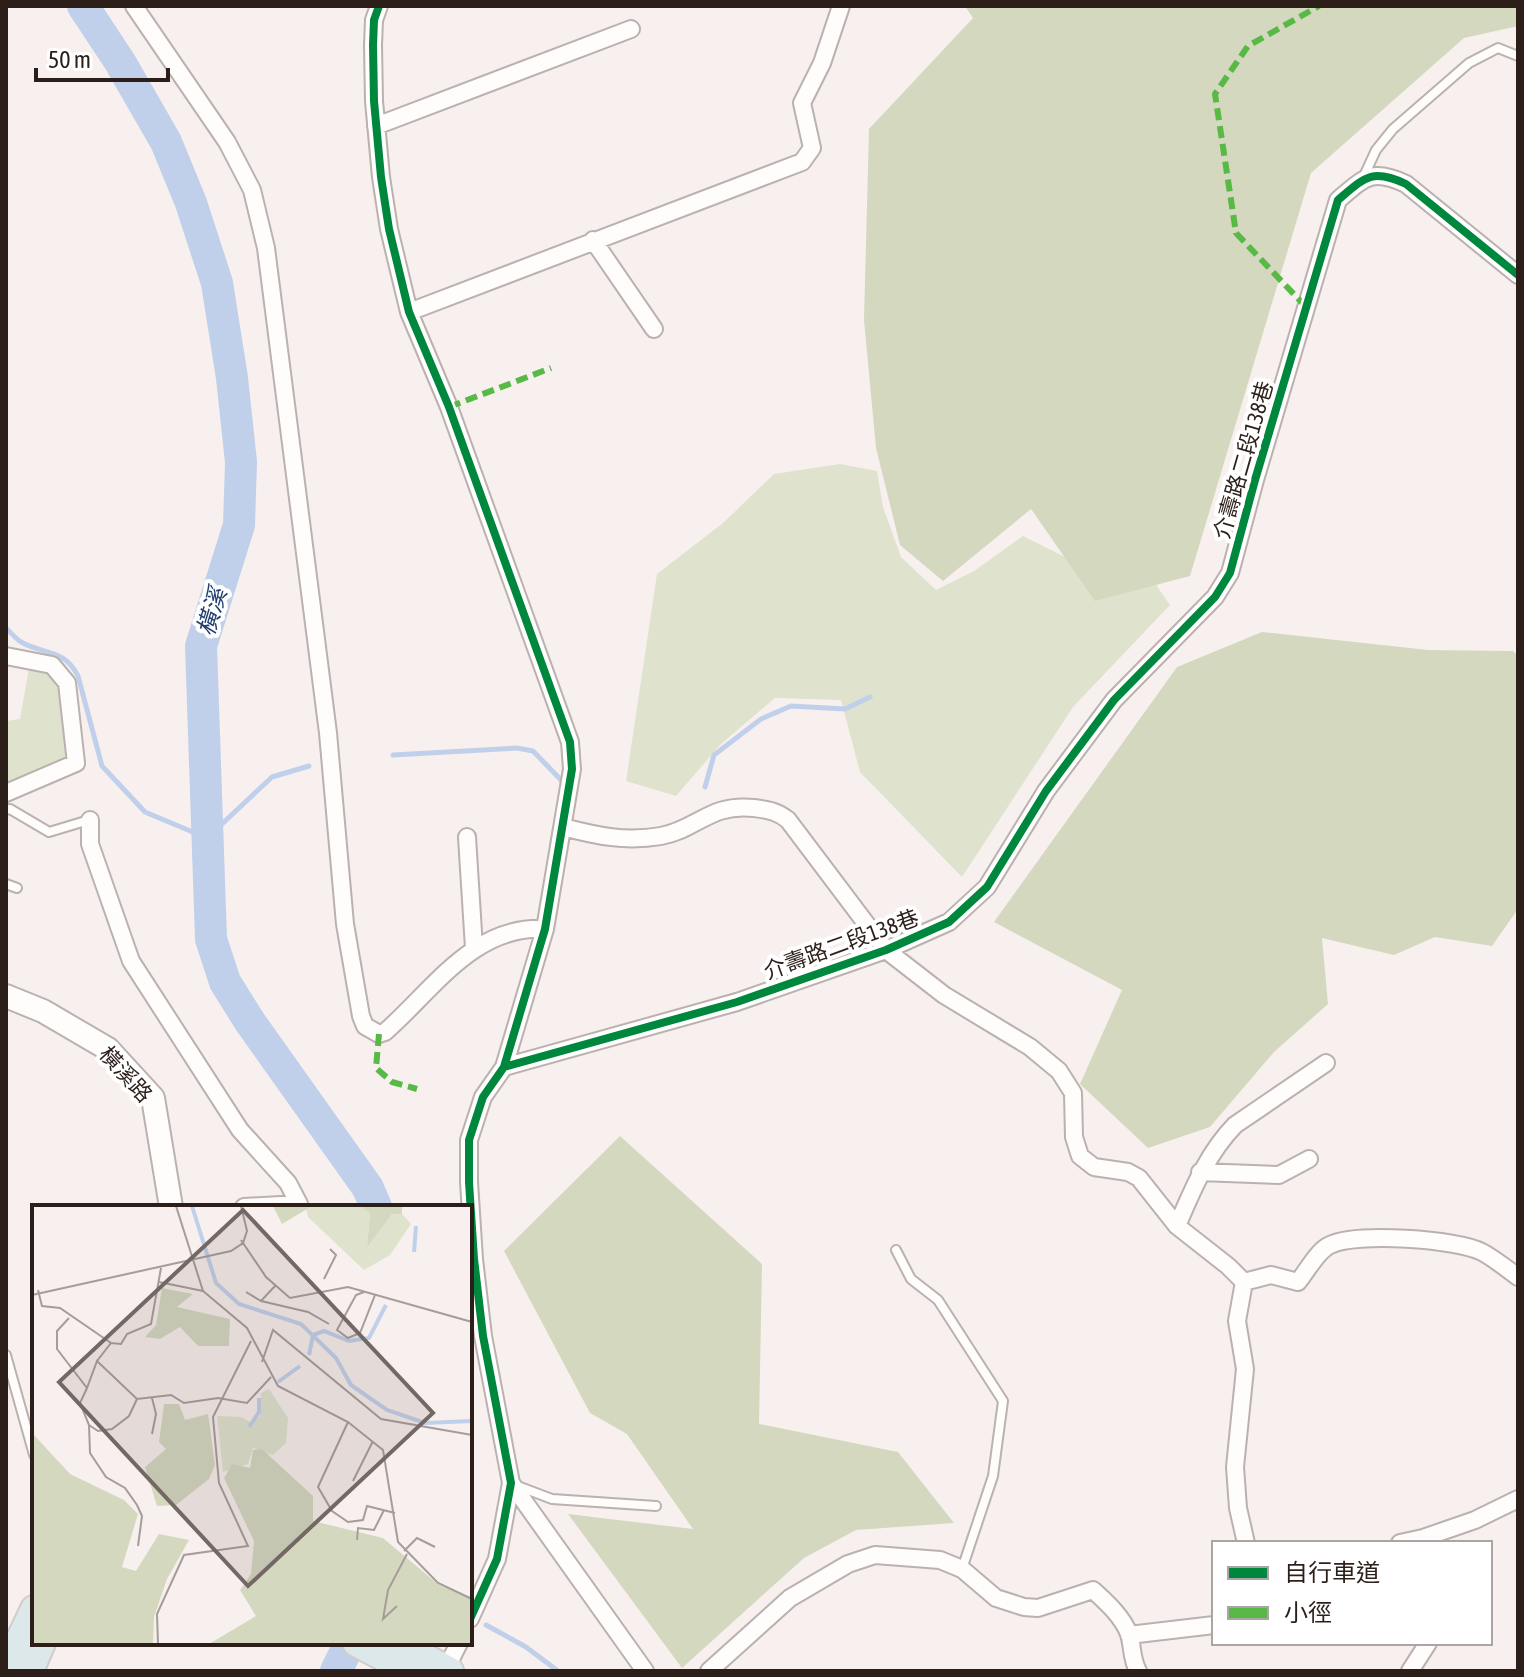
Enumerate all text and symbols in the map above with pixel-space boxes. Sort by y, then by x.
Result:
scale bar [36,32,168,82]
text: 50 m [48,46,91,73]
street label: 介壽路二段138巷 [1208,378,1278,542]
water label: 橫溪 [192,582,232,639]
street label: 介壽路二段138巷 [760,904,922,984]
street label: 橫溪路 [94,1041,158,1107]
inset map [32,1205,472,1645]
legend [1212,1541,1492,1645]
text: 自行車道 [1284,1559,1380,1586]
text: 小徑 [1284,1599,1332,1626]

